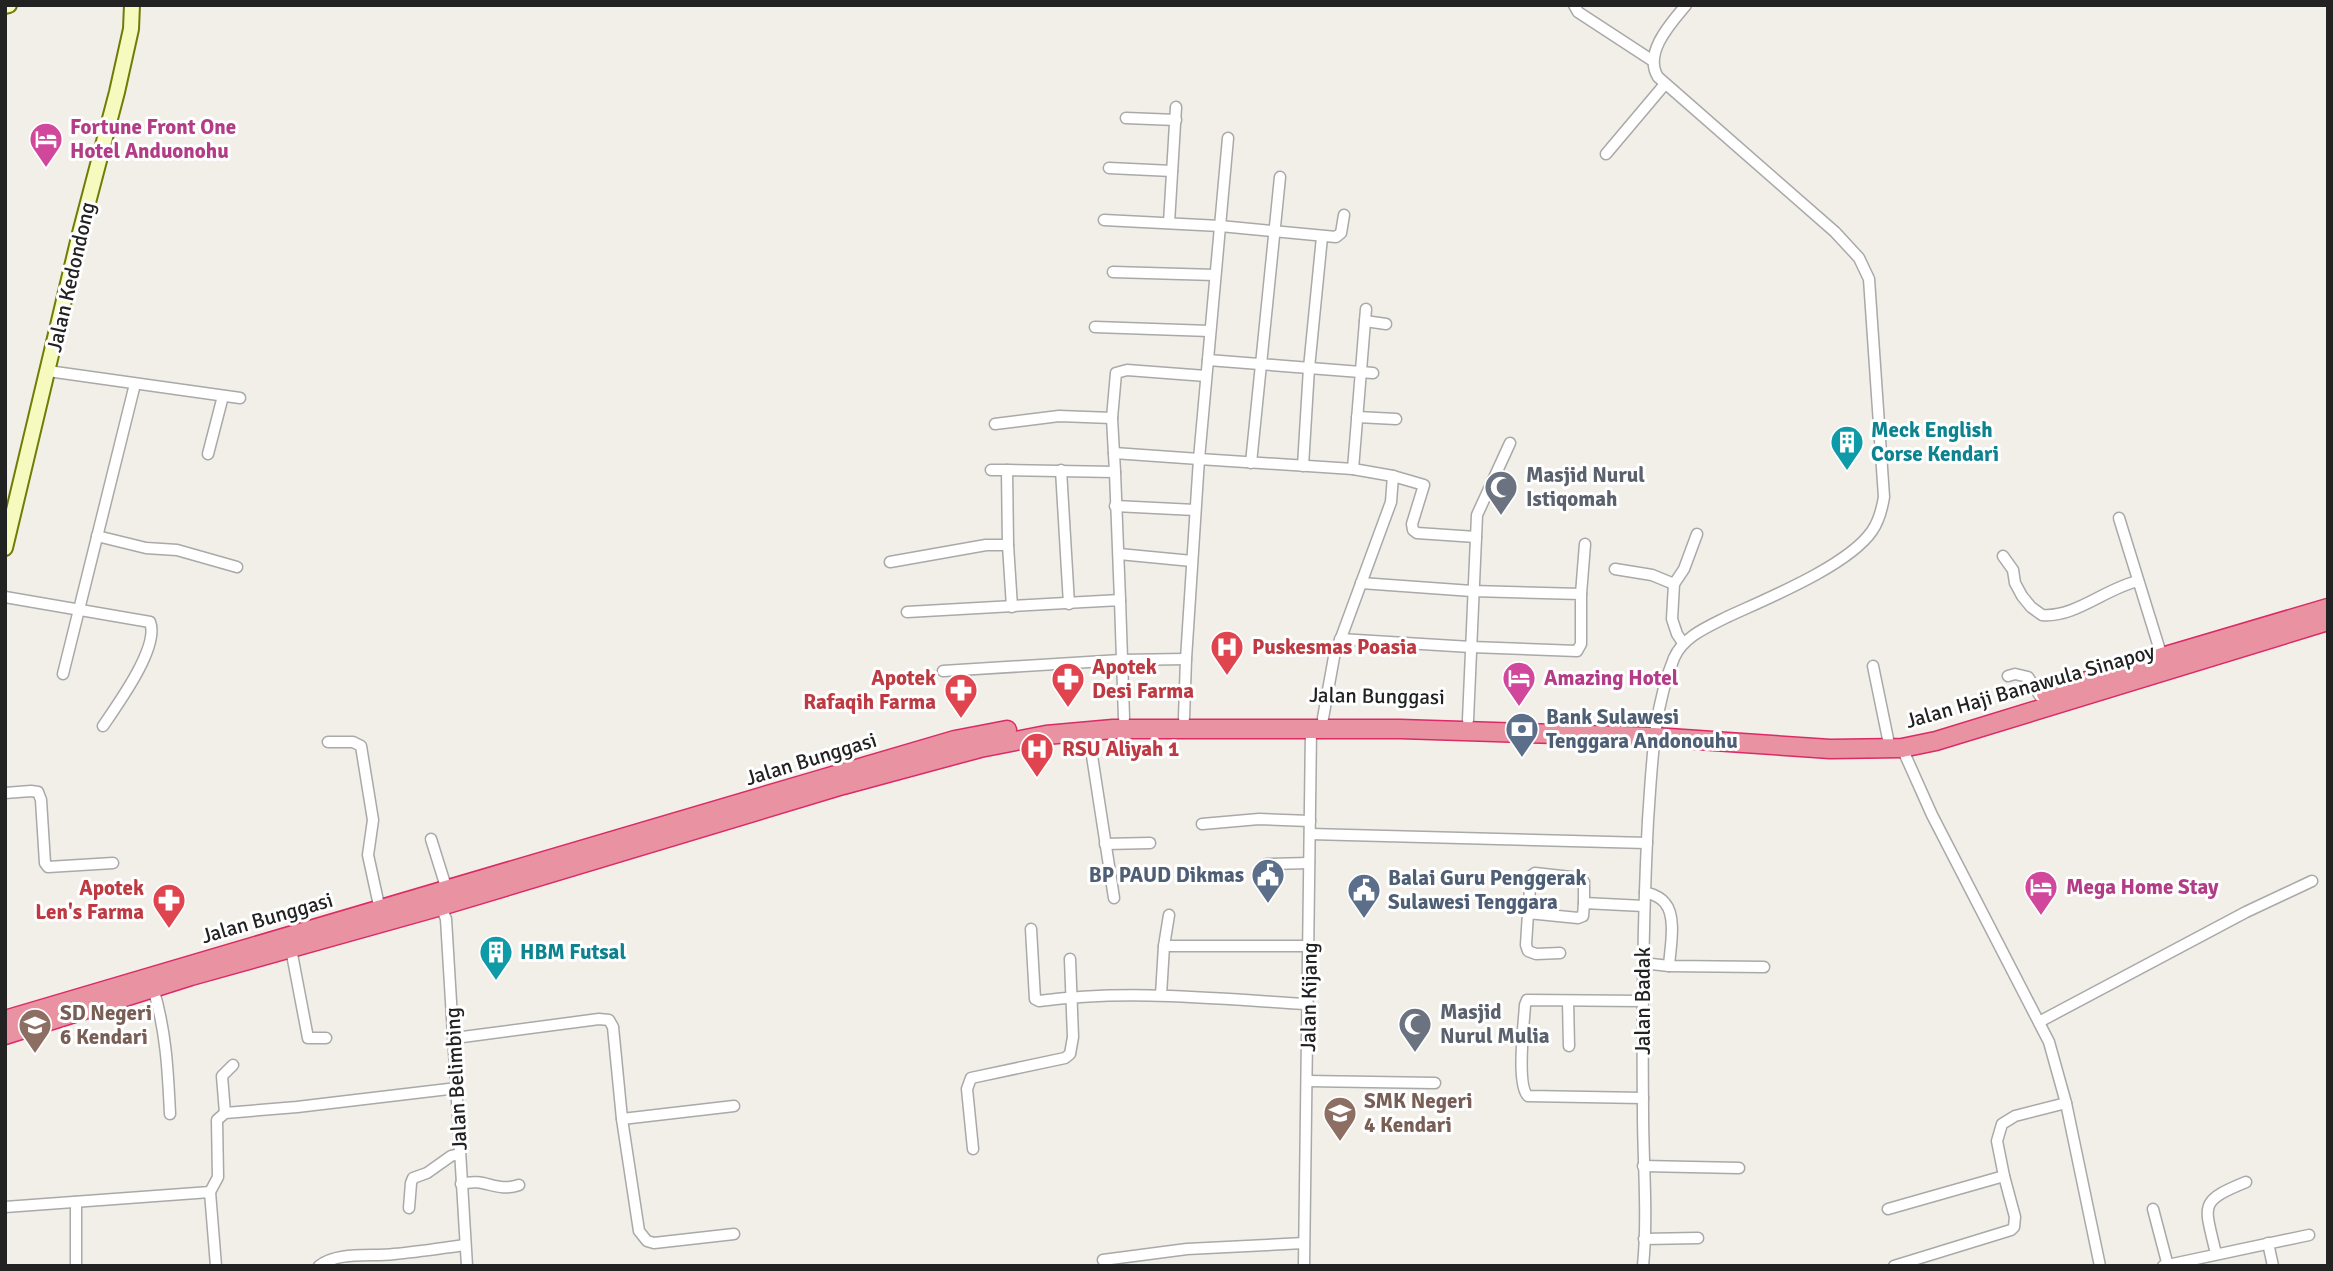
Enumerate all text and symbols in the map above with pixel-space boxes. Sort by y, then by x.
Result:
place label: Fortune Front One Hotel Anduonohu [70,114,236,164]
hotel icon: Fortune Front One Hotel Anduonohu [27,120,65,169]
street label: Jalan Kedondong [41,199,101,355]
place label: Meck English Corse Kendari [1871,417,1999,467]
building icon: Meck English Corse Kendari [1828,423,1866,472]
place label: Masjid Nurul Istiqomah [1526,462,1645,512]
mosque icon: Masjid Nurul Istiqomah [1482,468,1520,517]
hospital icon: Puskesmas Poasia [1208,628,1246,677]
place label: Puskesmas Poasia [1252,634,1417,660]
street label: Jalan Haji Banawula Sinapoy [1903,638,2158,734]
place label: Apotek Desi Farma [1092,654,1194,704]
hotel icon: Amazing Hotel [1500,659,1538,708]
pharmacy icon: Apotek Desi Farma [1049,660,1087,709]
place label: Apotek Rafaqih Farma [803,665,936,715]
place label: Amazing Hotel [1544,665,1679,691]
pharmacy icon: Apotek Rafaqih Farma [942,671,980,720]
street label: Jalan Bunggasi [1309,682,1445,710]
place label: Bank Sulawesi Tenggara Andonouhu [1546,704,1738,754]
bank icon: Bank Sulawesi Tenggara Andonouhu [1503,710,1541,759]
street label: Jalan Bunggasi [742,727,880,791]
hospital icon: RSU Aliyah 1 [1018,730,1056,779]
place label: RSU Aliyah 1 [1062,736,1179,762]
public building icon: BP PAUD Dikmas [1249,856,1287,905]
place label: BP PAUD Dikmas [1089,862,1244,888]
place label: Balai Guru Penggerak Sulawesi Tenggara [1388,865,1586,915]
hotel icon: Mega Home Stay [2022,868,2060,917]
public building icon: Balai Guru Penggerak Sulawesi Tenggara [1345,871,1383,920]
place label: Mega Home Stay [2066,874,2219,900]
place label: Apotek Len's Farma [35,875,144,925]
pharmacy icon: Apotek Len's Farma [150,881,188,930]
street label: Jalan Bunggasi [198,887,336,949]
building icon: HBM Futsal [477,933,515,982]
place label: HBM Futsal [520,939,626,965]
street label: Jalan Kijang [1295,942,1323,1052]
street label: Jalan Badak [1630,947,1656,1055]
place label: Masjid Nurul Mulia [1440,999,1550,1049]
place label: SD Negeri 6 Kendari [60,1000,152,1050]
mosque icon: Masjid Nurul Mulia [1396,1005,1434,1054]
school or university icon: SD Negeri 6 Kendari [16,1006,54,1055]
street label: Jalan Belimbing [439,1007,473,1151]
place label: SMK Negeri 4 Kendari [1364,1088,1472,1138]
school or university icon: SMK Negeri 4 Kendari [1321,1094,1359,1143]

